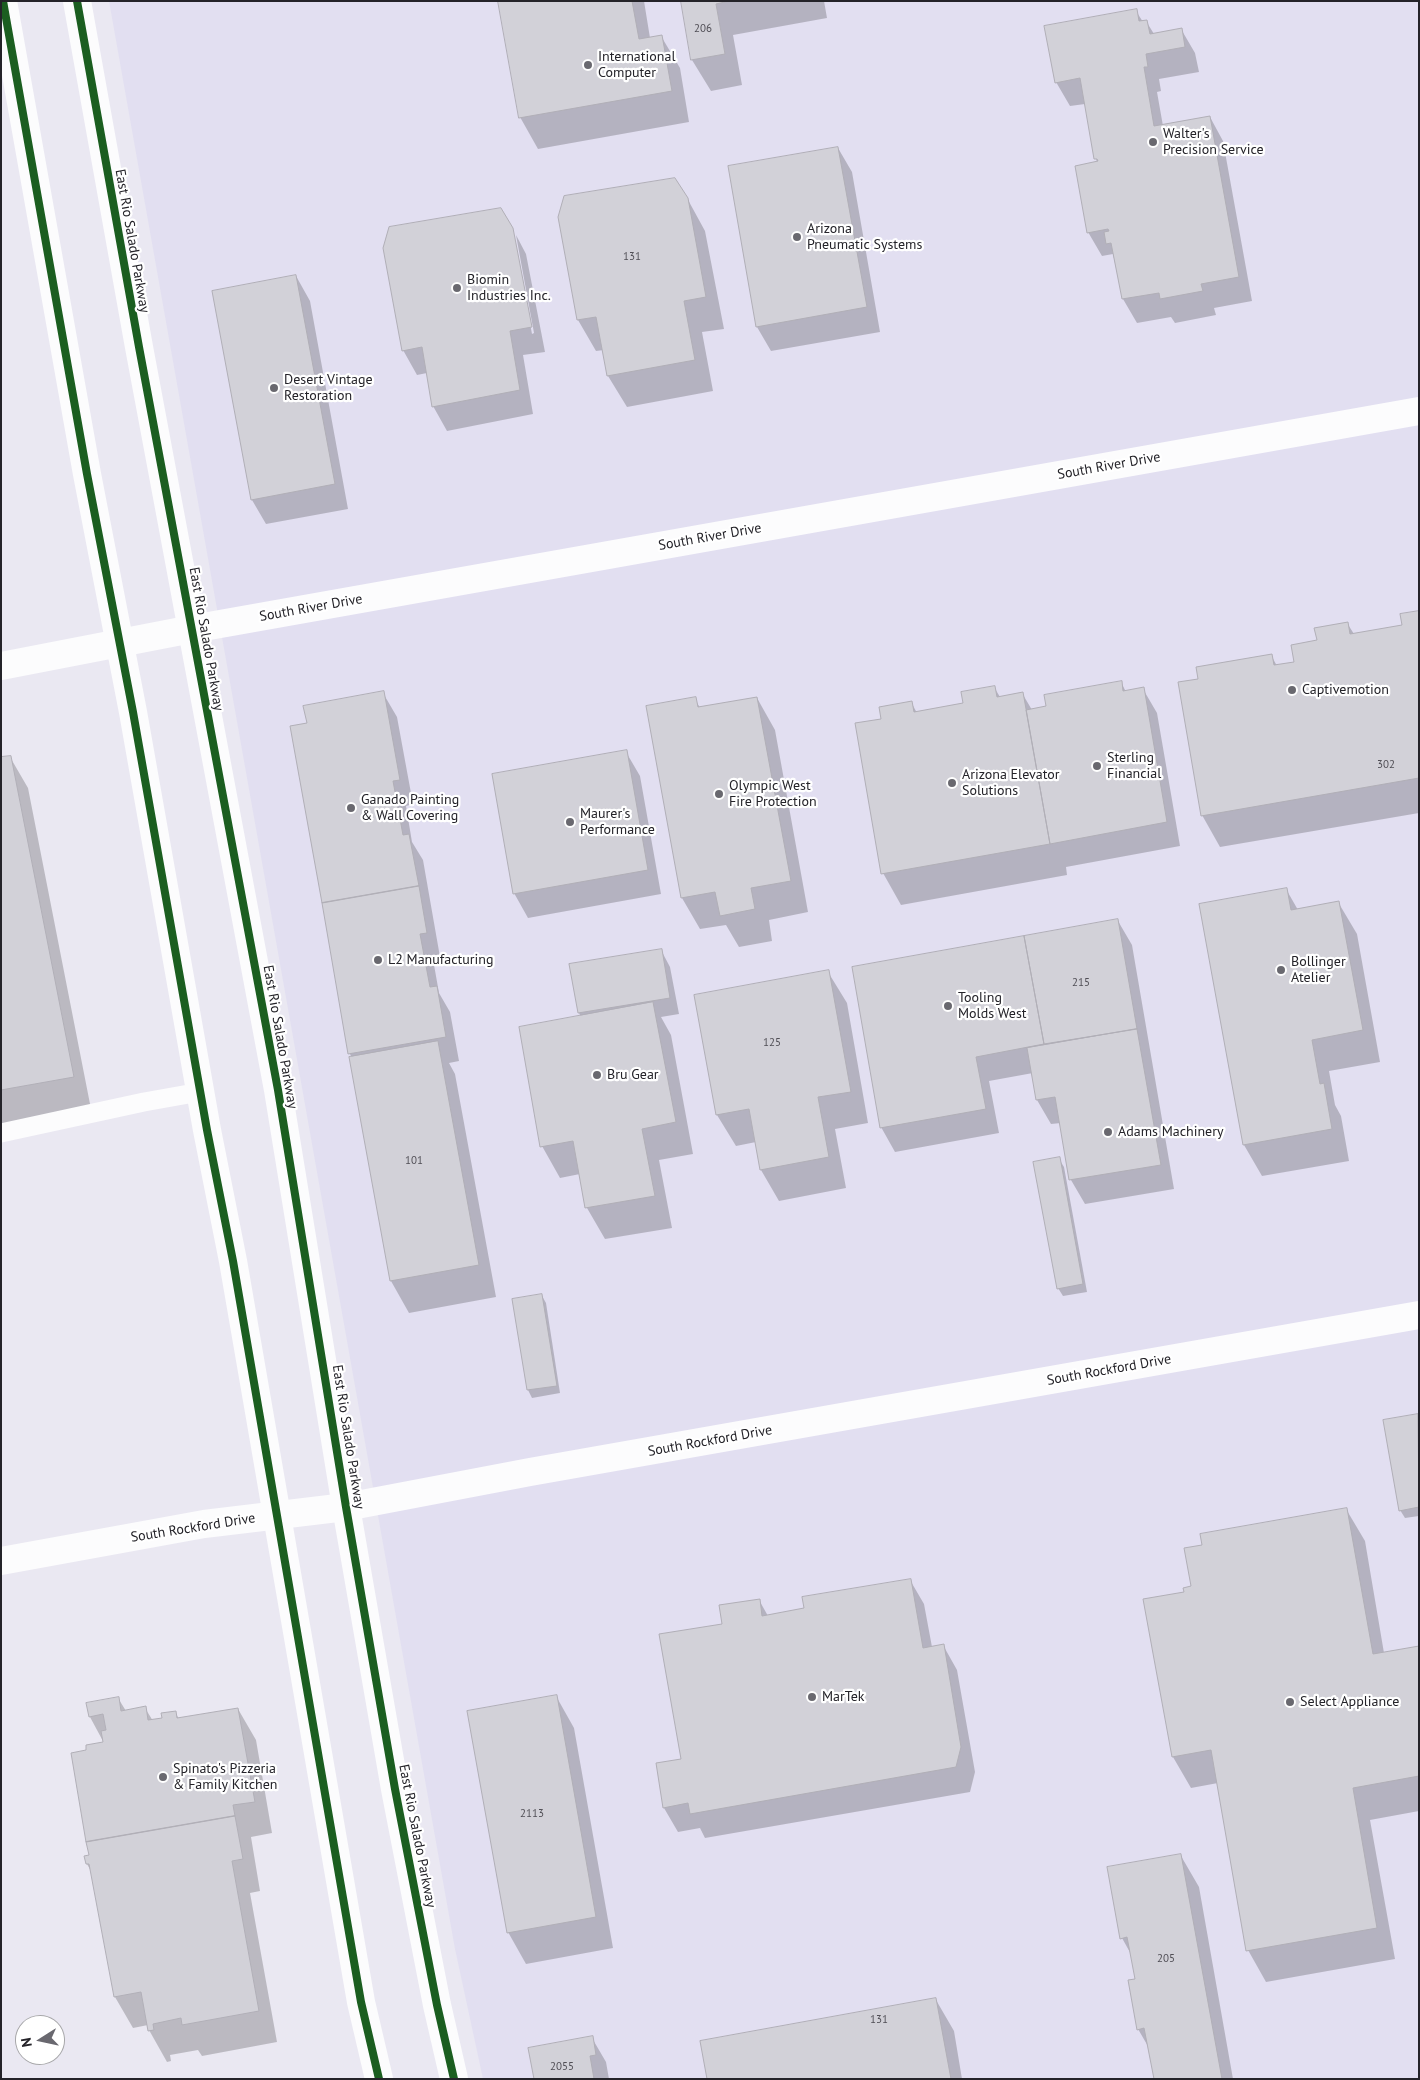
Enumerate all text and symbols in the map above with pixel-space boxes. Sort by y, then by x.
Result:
house number: 206 [694,22,712,36]
place label: International Computer [598,49,675,82]
marker: International Computer [582,59,594,71]
place label: Walter's Precision Service [1163,126,1264,158]
marker: Walter's Precision Service [1147,136,1159,148]
street label: East Rio Salado Parkway [111,168,153,314]
place label: Arizona Pneumatic Systems [807,221,922,253]
marker: Arizona Pneumatic Systems [791,231,803,243]
house number: 131 [623,250,641,264]
place label: Biomin Industries Inc. [467,272,551,304]
marker: Biomin Industries Inc. [451,282,463,294]
place label: Desert Vintage Restoration [284,372,373,404]
marker: Desert Vintage Restoration [268,382,280,394]
street label: South River Drive [1056,449,1162,483]
street label: South River Drive [657,520,763,554]
street label: East Rio Salado Parkway [185,566,227,712]
street label: South River Drive [258,591,364,625]
place label: Captivemotion [1302,682,1389,698]
marker: Captivemotion [1286,684,1298,696]
place label: Sterling Financial [1107,750,1161,782]
house number: 302 [1377,758,1395,772]
marker: Sterling Financial [1091,760,1103,772]
place label: Arizona Elevator Solutions [962,767,1060,800]
marker: Arizona Elevator Solutions [946,777,958,789]
place label: Olympic West Fire Protection [729,778,817,810]
marker: Olympic West Fire Protection [713,788,725,800]
place label: Ganado Painting & Wall Covering [361,792,459,824]
marker: Ganado Painting & Wall Covering [345,802,357,814]
place label: Maurer's Performance [580,806,655,839]
marker: Maurer's Performance [564,816,576,828]
place label: L2 Manufacturing [388,952,494,968]
marker: L2 Manufacturing [372,954,384,966]
place label: Bollinger Atelier [1291,954,1346,986]
street label: East Rio Salado Parkway [259,964,301,1110]
marker: Bollinger Atelier [1275,964,1287,976]
house number: 215 [1072,976,1090,990]
place label: Tooling Molds West [958,990,1027,1022]
marker: Tooling Molds West [942,1000,954,1012]
house number: 125 [763,1036,781,1050]
place label: Bru Gear [607,1067,659,1083]
marker: Bru Gear [591,1069,603,1081]
place label: Adams Machinery [1118,1124,1223,1140]
marker: Adams Machinery [1102,1126,1114,1138]
house number: 101 [405,1154,423,1168]
street label: South Rockford Drive [1045,1351,1173,1389]
street label: East Rio Salado Parkway [328,1364,368,1510]
street label: South Rockford Drive [646,1422,774,1460]
street label: South Rockford Drive [129,1510,257,1546]
place label: MarTek [822,1689,865,1705]
marker: MarTek [806,1691,818,1703]
place label: Select Appliance [1300,1694,1399,1710]
marker: Select Appliance [1284,1696,1296,1708]
place label: Spinato's Pizzeria & Family Kitchen [173,1761,277,1794]
street label: East Rio Salado Parkway [395,1763,439,1909]
marker: Spinato's Pizzeria & Family Kitchen [157,1771,169,1783]
house number: 2113 [520,1807,544,1821]
house number: 205 [1157,1952,1175,1966]
house number: 131 [870,2013,888,2027]
north arrow [15,2015,65,2065]
text: N [17,2036,36,2049]
house number: 2055 [550,2060,574,2074]

